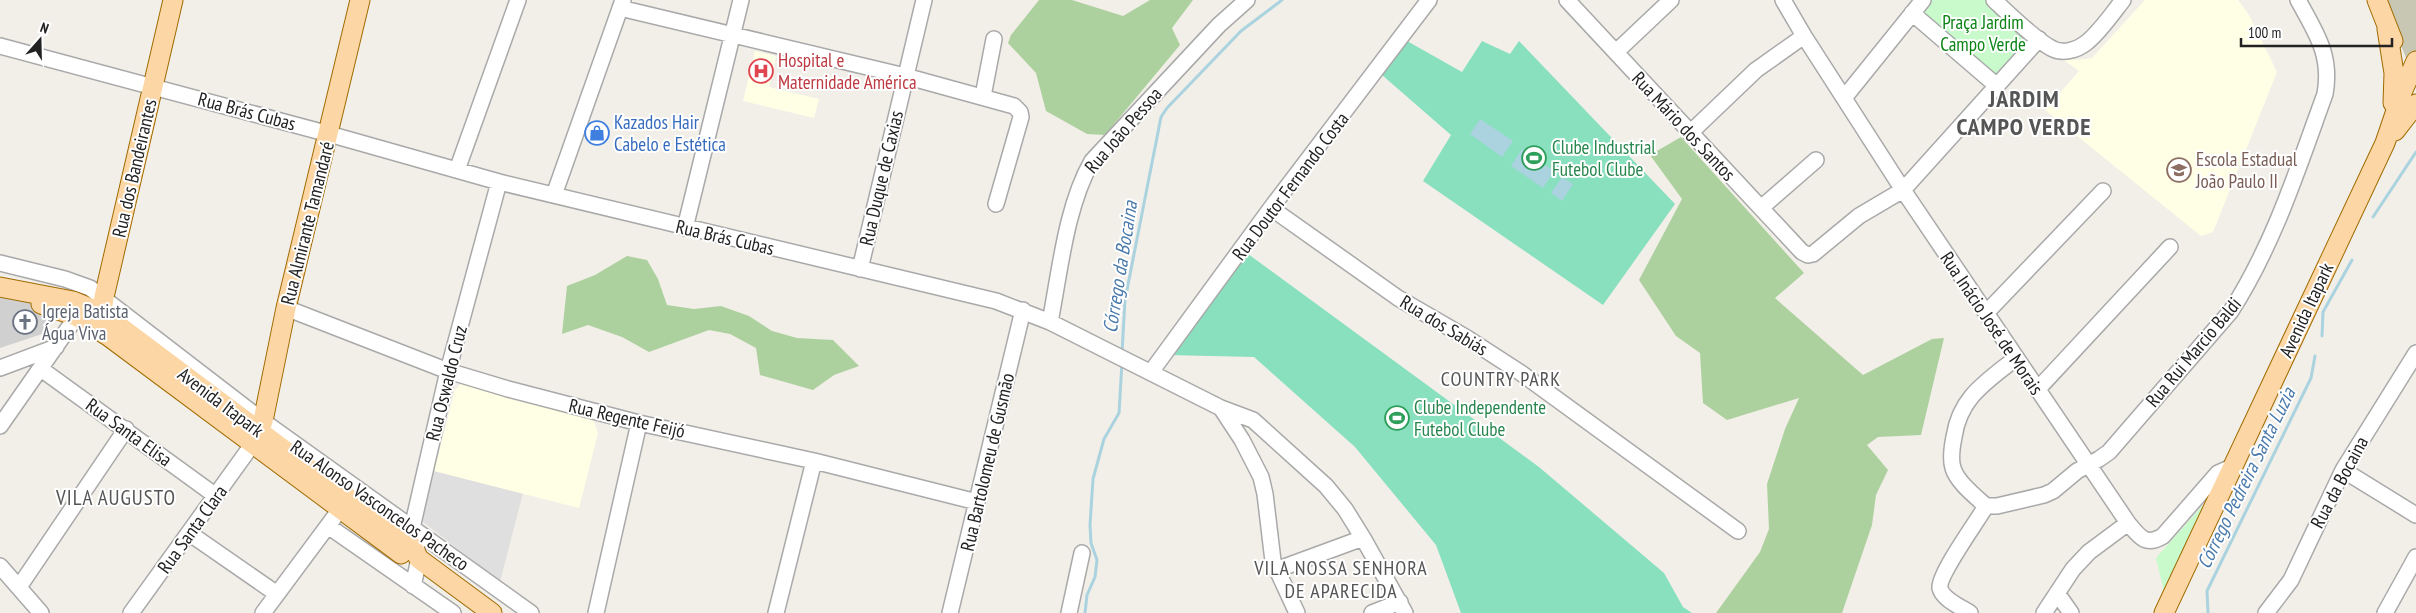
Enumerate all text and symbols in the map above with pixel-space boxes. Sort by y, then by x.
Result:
park label: Praça Jardim Campo Verde [1940,10,2026,56]
north arrow [15,15,65,65]
scale bar [2241,15,2392,47]
text: N [38,18,51,38]
text: 100 m [2248,23,2281,42]
place label: Hospital e Maternidade América [778,48,917,94]
hospital icon: Hospital e Maternidade América [748,58,774,84]
street label: Rua Mário dos Santos [1627,66,1741,186]
street label: Rua João Pessoa [1079,82,1167,178]
district label: JARDIM CAMPO VERDE [1956,83,2092,142]
street label: Rua Brás Cubas [196,86,298,136]
street label: Rua dos Bandeirantes [106,96,162,240]
street label: Rua Doutor Fernando Costa [1226,107,1354,265]
street label: Rua Duque de Caxias [854,108,908,248]
place label: Kazados Hair Cabelo e Estética [614,110,726,156]
shop icon: Kazados Hair Cabelo e Estética [584,120,610,146]
place label: Clube Industrial Futebol Clube [1552,135,1656,181]
street label: Rua Almirante Tamandaré [275,139,339,307]
sports icon: Clube Industrial Futebol Clube [1521,145,1547,171]
place label: Escola Estadual João Paulo II [2195,147,2298,193]
school or university icon: Escola Estadual João Paulo II [2166,157,2192,183]
water label: Córrego da Bocaina [1097,198,1143,335]
street label: Rua Brás Cubas [673,214,777,260]
street label: Rua Inácio José de Morais [1935,247,2049,399]
street label: Avenida Itapark [2274,258,2339,361]
street label: Rua dos Sabiás [1396,289,1492,361]
street label: Rua Rui Marcio Baldi [2140,292,2246,412]
place label: Igreja Batista Água Viva [42,299,129,345]
church icon: Igreja Batista Água Viva [12,309,38,335]
street label: Rua Oswaldo Cruz [420,323,472,443]
street label: Avenida Itapark [173,362,269,443]
district label: COUNTRY PARK [1441,366,1561,392]
street label: Rua Bartolomeu de Gusmão [955,371,1019,553]
water label: Córrego Pedreira Santa Luzia [2191,382,2302,573]
street label: Rua Santa Elisa [81,393,177,471]
street label: Rua Regente Feijó [567,393,687,443]
place label: Clube Independente Futebol Clube [1414,395,1546,441]
sports icon: Clube Independente Futebol Clube [1384,405,1410,431]
street label: Rua da Bocaina [2305,432,2373,532]
street label: Rua Alonso Vasconcelos Pacheco [286,434,474,576]
street label: Rua Santa Clara [152,480,232,578]
district label: VILA AUGUSTO [55,484,176,511]
district label: VILA NOSSA SENHORA DE APARECIDA [1253,555,1428,604]

